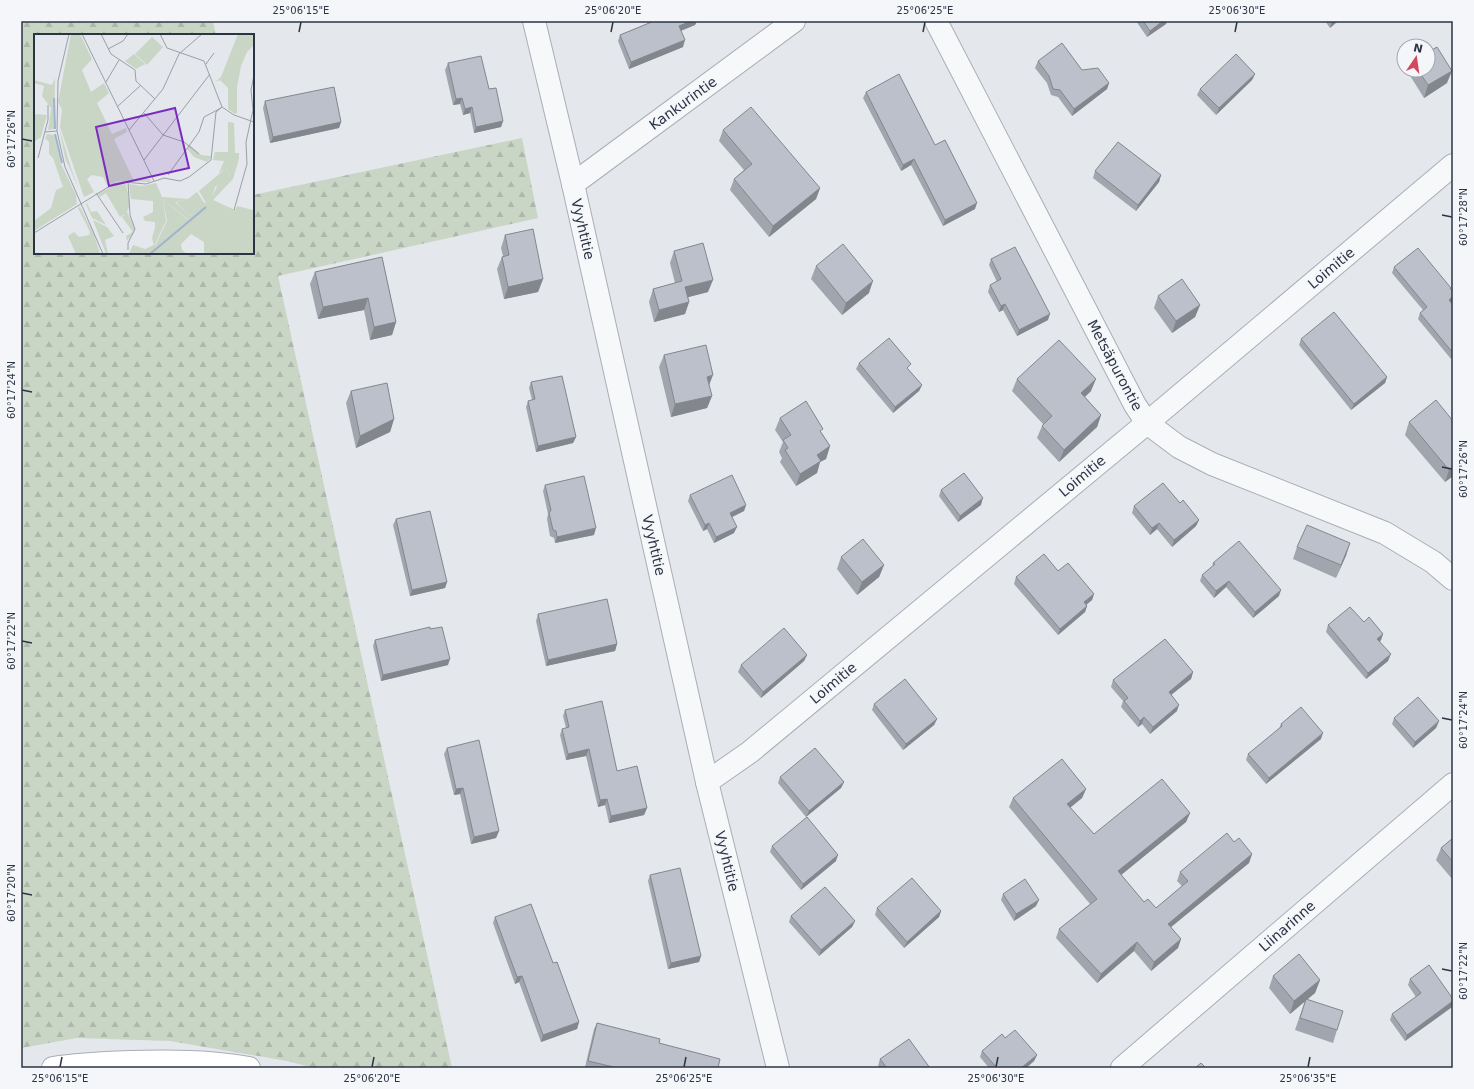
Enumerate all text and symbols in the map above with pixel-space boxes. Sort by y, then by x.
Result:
text: 25°06'15"E [273,5,329,16]
text: 25°06'20"E [585,5,641,16]
text: 25°06'25"E [897,5,953,16]
text: 25°06'30"E [1209,5,1265,16]
inset map [34,34,254,254]
north arrow [1396,38,1436,78]
text: N [1412,41,1424,56]
street label: Kankurintie [646,73,720,133]
text: 60°17'26"N [6,110,17,168]
text: 60°17'28"N [1458,188,1469,246]
street label: Vyyhtitie [568,197,598,261]
street label: Loimitie [1305,244,1357,292]
street label: Metsäpurontie [1084,317,1146,413]
text: 60°17'24"N [6,361,17,419]
text: 60°17'26"N [1458,440,1469,498]
street label: Loimitie [1056,452,1108,500]
street label: Vyyhtitie [639,513,669,577]
text: 60°17'22"N [6,612,17,670]
street label: Loimitie [807,659,859,707]
text: 60°17'24"N [1458,691,1469,749]
street label: Vyyhtitie [712,829,742,893]
text: 60°17'20"N [6,864,17,922]
street label: Liinarinne [1256,897,1318,955]
text: 60°17'22"N [1458,942,1469,1000]
text: 25°06'15"E [32,1073,88,1084]
text: 25°06'20"E [344,1073,400,1084]
text: 25°06'25"E [656,1073,712,1084]
text: 25°06'30"E [968,1073,1024,1084]
text: 25°06'35"E [1280,1073,1336,1084]

